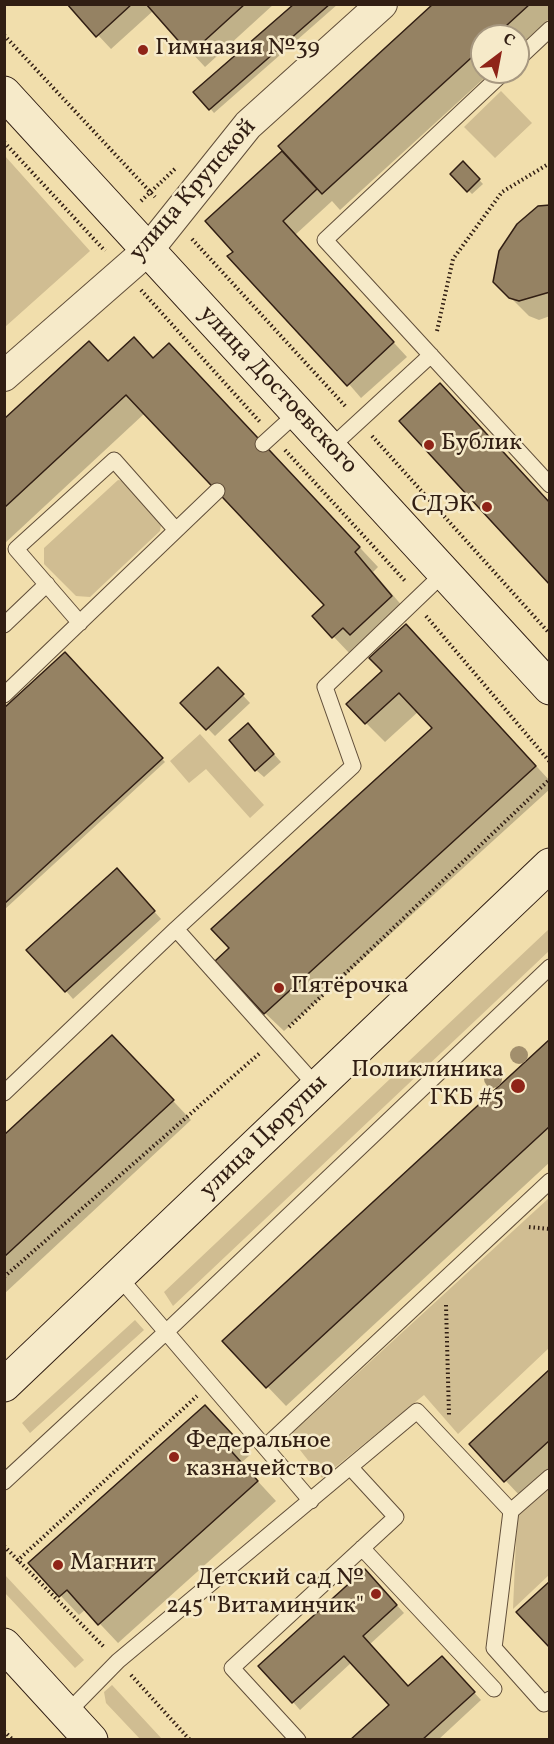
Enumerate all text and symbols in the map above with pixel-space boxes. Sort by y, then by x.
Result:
north arrow [470,24,530,84]
text: С [498,28,519,52]
place label: Гимназия №39 [155,36,320,64]
marker: Гимназия №39 [136,43,150,57]
street label: улица Крупской [124,114,264,268]
street label: улица Достоевского [191,301,363,481]
place label: Бублик [441,431,522,459]
marker: Бублик [422,438,436,452]
place label: СДЭК [411,493,475,521]
marker: СДЭК [480,500,494,514]
place label: Пятёрочка [291,974,409,1002]
marker: Пятёрочка [272,981,286,995]
place label: Поликлиника ГКБ #5 [351,1058,504,1114]
street label: улица Цюрупы [195,1070,335,1206]
marker: Поликлиника ГКБ #5 [509,1077,527,1095]
place label: Федеральное казначейство [186,1429,333,1485]
marker: Федеральное казначейство [167,1450,181,1464]
place label: Магнит [70,1551,156,1579]
marker: Магнит [51,1558,65,1572]
place label: Детский сад № 245 "Витаминчик" [166,1566,364,1622]
marker: Детский сад № 245 "Витаминчик" [369,1587,383,1601]

